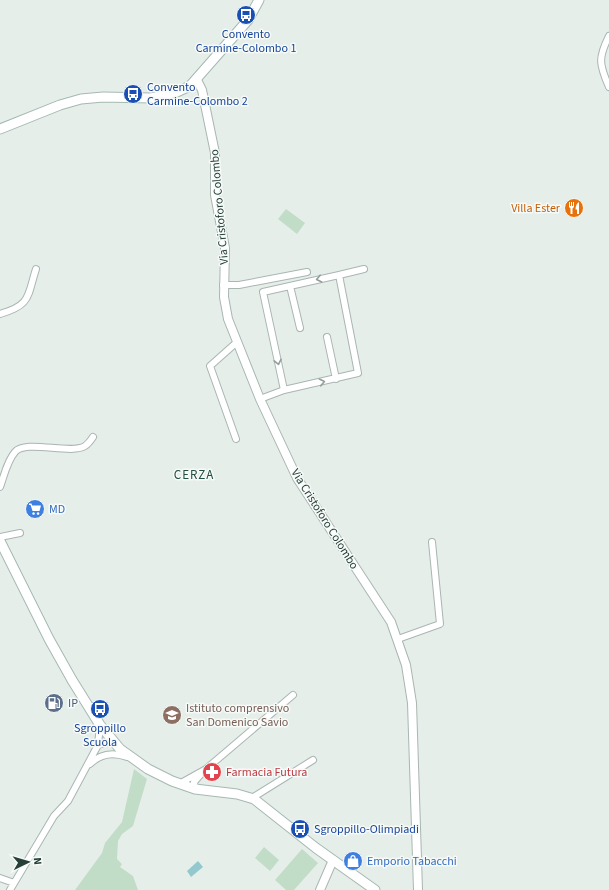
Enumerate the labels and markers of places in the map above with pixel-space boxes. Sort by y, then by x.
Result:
bus stop icon: Convento Carmine-Colombo 1 [235,4,257,26]
place label: Convento Carmine-Colombo 1 [196,26,296,57]
place label: Convento Carmine-Colombo 2 [147,79,248,110]
bus stop icon: Convento Carmine-Colombo 2 [122,83,144,105]
restaurant icon: Villa Ester [563,197,585,219]
place label: Villa Ester [511,200,561,217]
supermarket icon: MD [24,498,46,520]
place label: MD [49,501,65,518]
fuel station icon: IP [43,692,65,714]
place label: IP [68,695,78,712]
bus stop icon: Sgroppillo Scuola [89,698,111,720]
place label: Istituto comprensivo San Domenico Savio [186,700,289,731]
school or university icon: Istituto comprensivo San Domenico Savio [161,704,183,726]
place label: Sgroppillo Scuola [74,720,126,751]
pharmacy icon: Farmacia Futura [201,761,223,783]
place label: Farmacia Futura [226,764,307,781]
bus stop icon: Sgroppillo-Olimpiadi [289,818,311,840]
place label: Sgroppillo-Olimpiadi [314,821,419,838]
shop icon: Emporio Tabacchi [342,850,364,872]
place label: Emporio Tabacchi [367,853,457,870]

